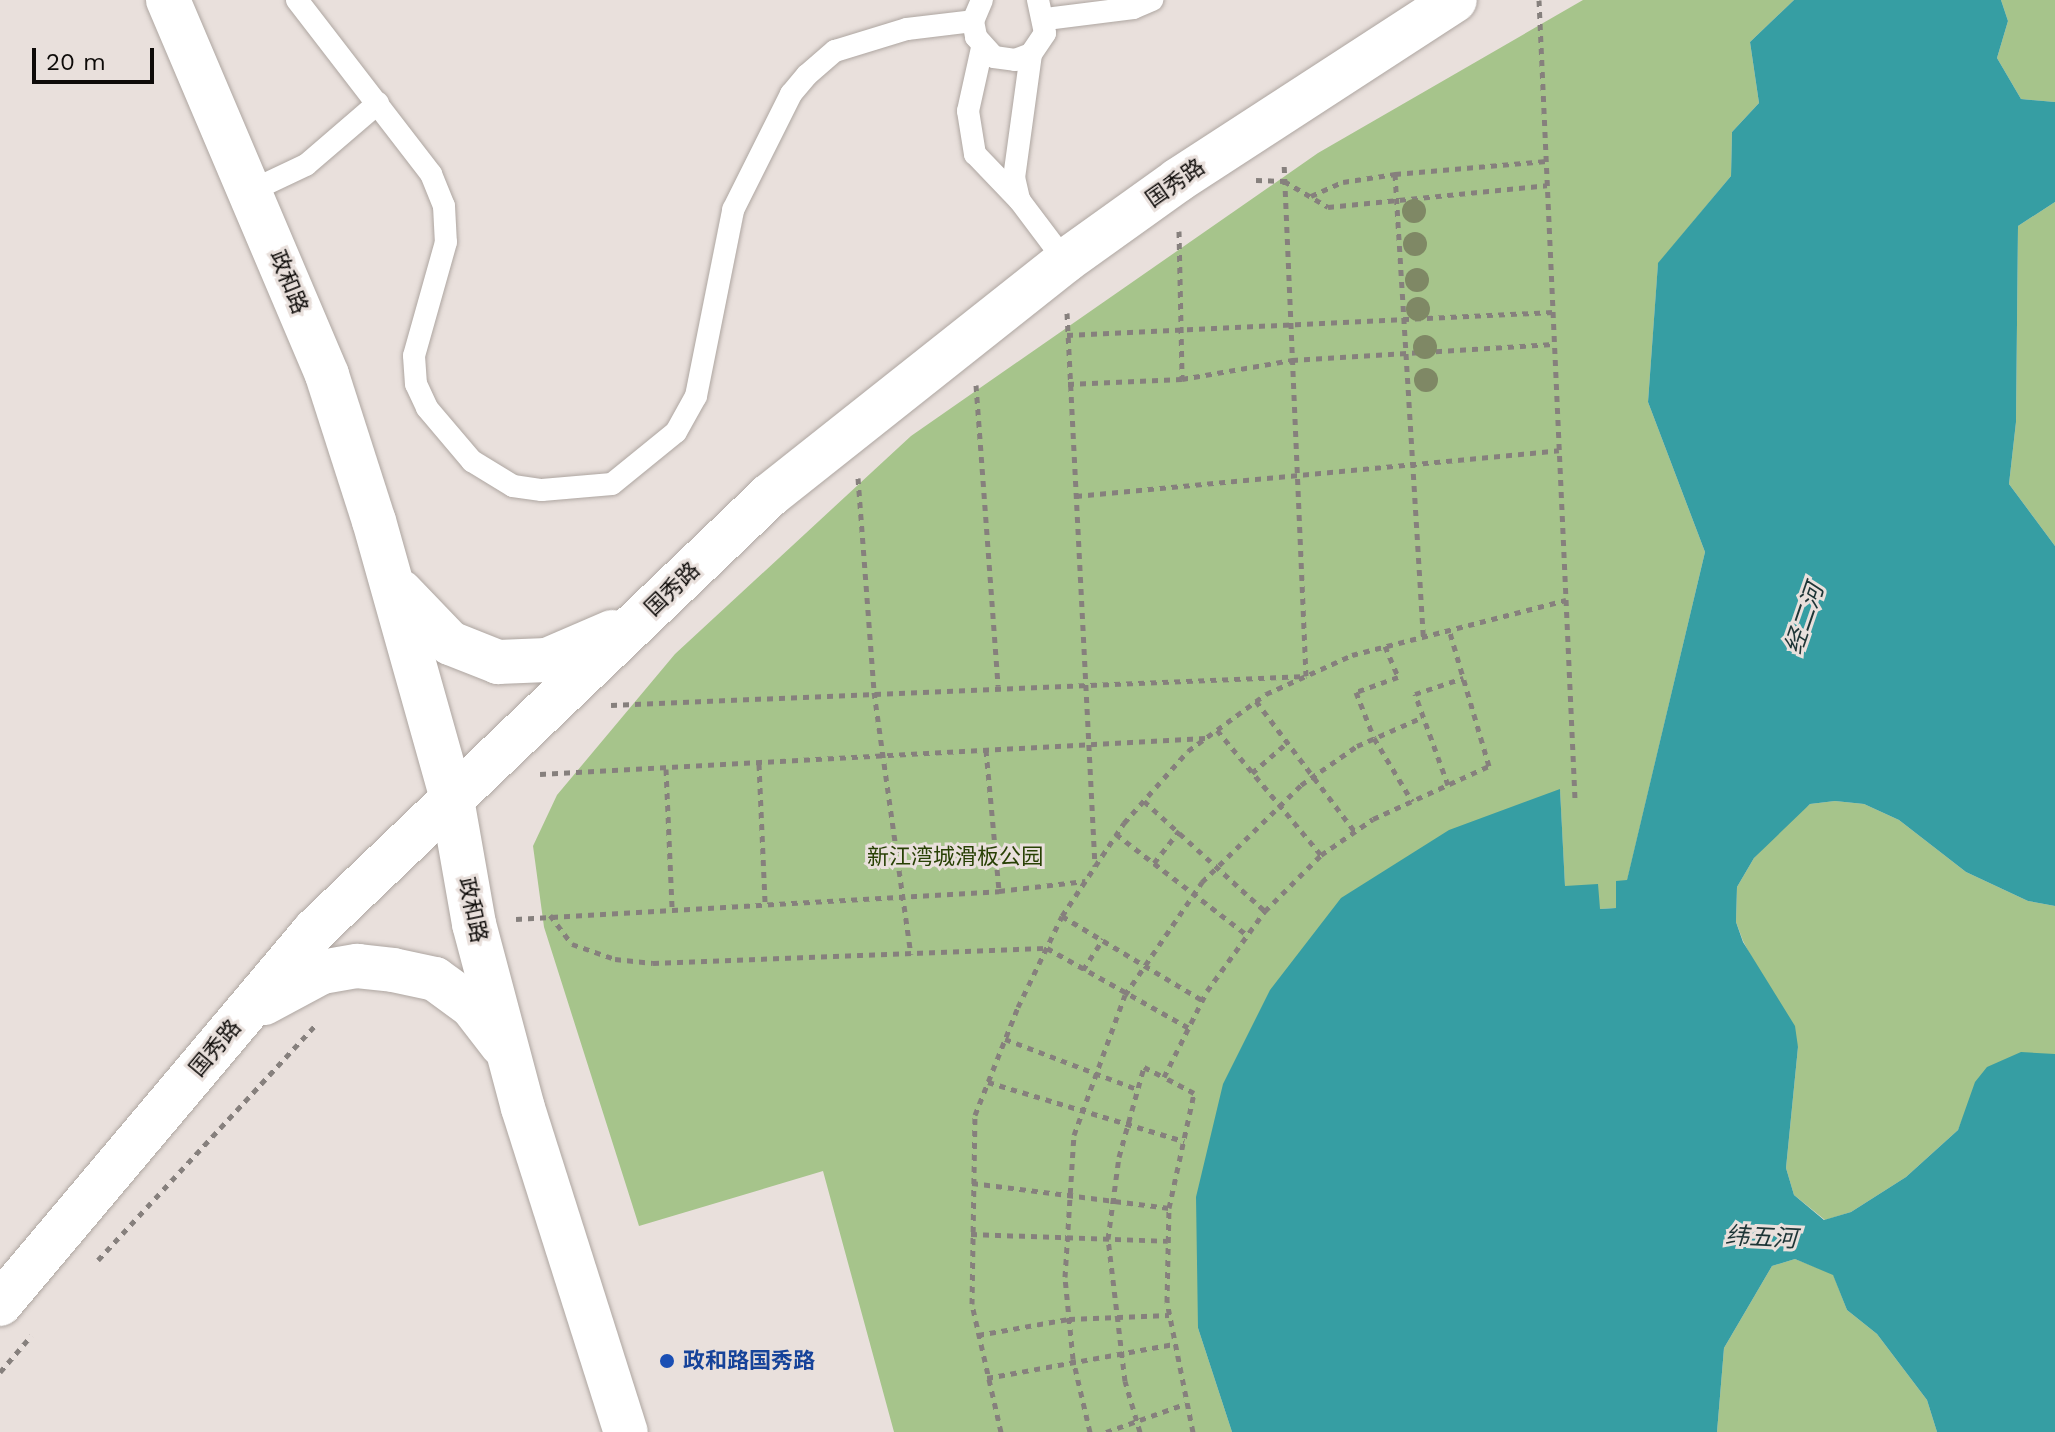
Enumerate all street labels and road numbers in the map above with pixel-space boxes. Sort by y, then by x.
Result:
street label: 国秀路 [1140,153,1210,213]
street label: 政和路 [264,246,314,318]
street label: 国秀路 [639,557,705,621]
street label: 政和路 [453,875,493,945]
street label: 国秀路 [184,1014,246,1082]

